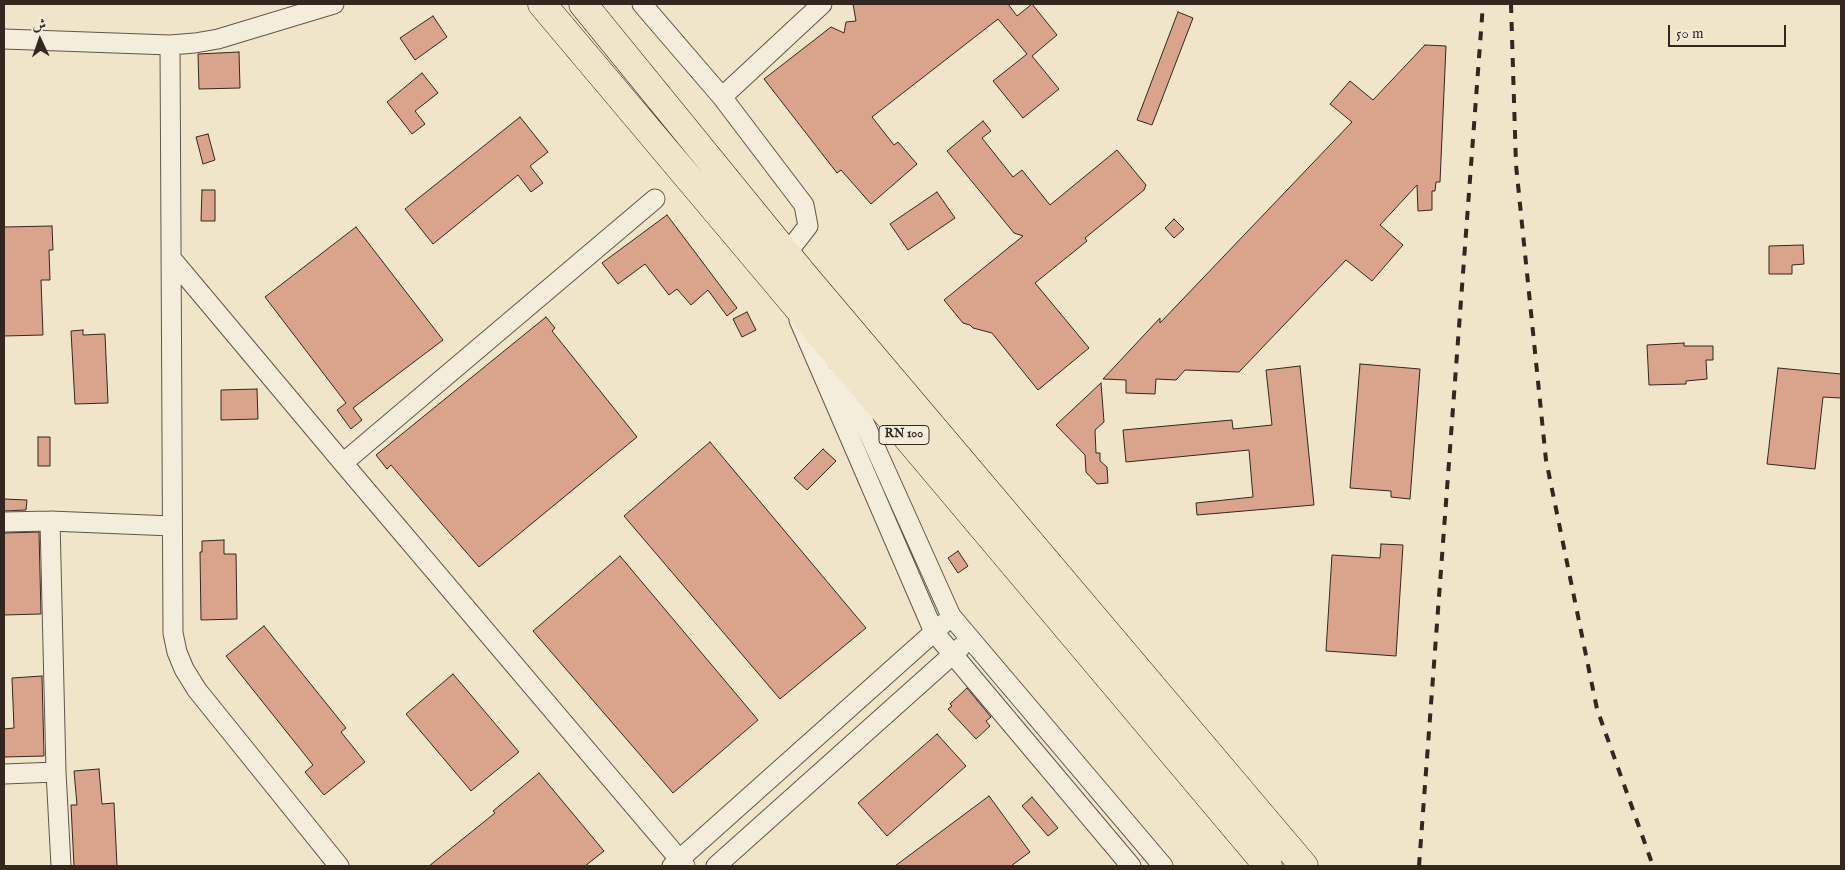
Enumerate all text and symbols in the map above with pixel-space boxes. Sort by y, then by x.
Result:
north arrow [15,15,65,65]
scale bar [1670,15,1788,47]
text: ش [32,16,47,34]
text: 50 m [1676,24,1704,43]
road number: RN 100 [879,426,929,444]

